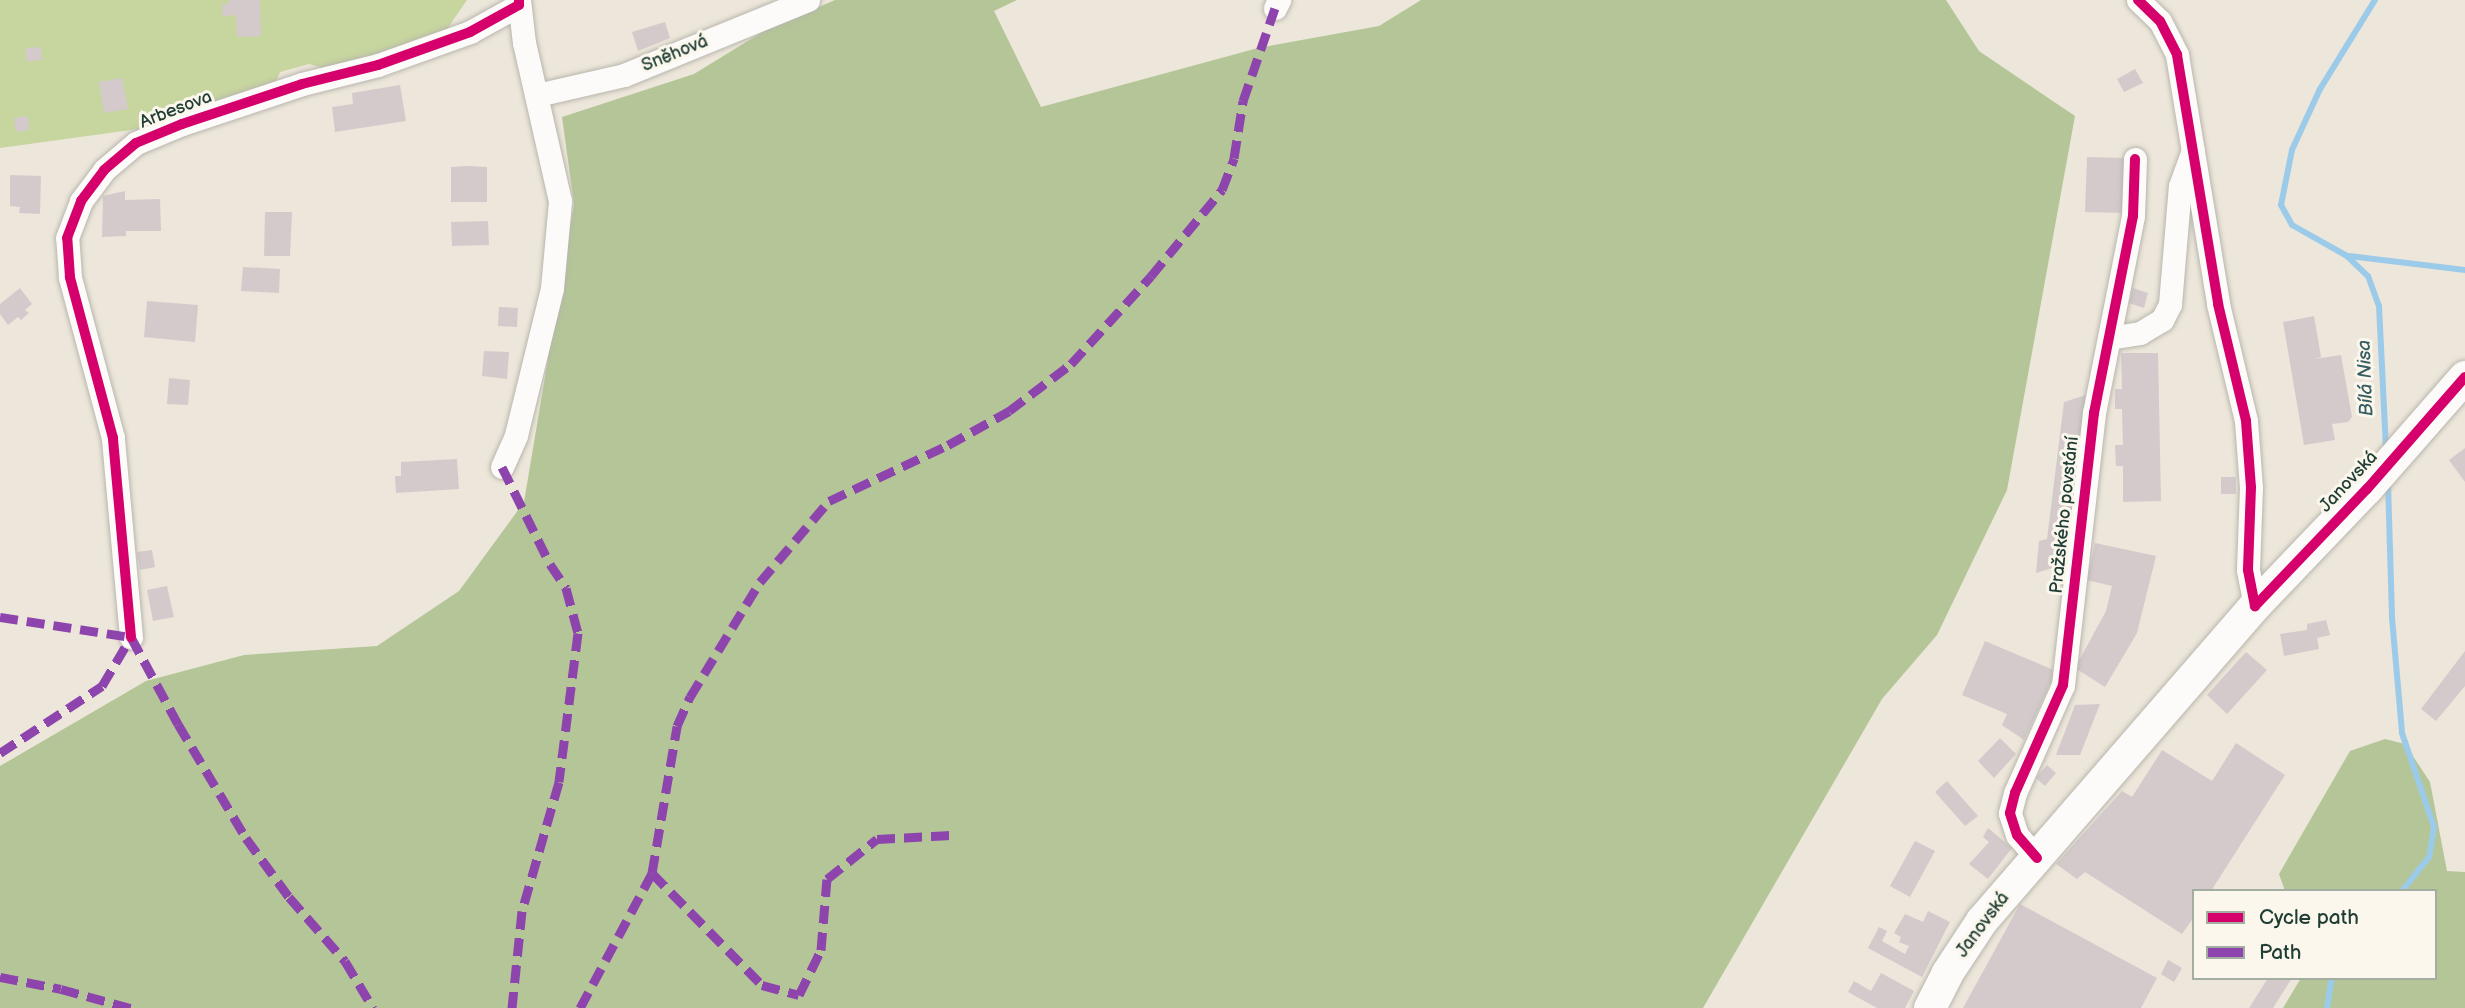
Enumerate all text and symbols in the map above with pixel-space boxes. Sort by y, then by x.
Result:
street label: Sněhová [639,31,711,77]
street label: Arbesova [137,86,215,134]
water label: Bílá Nisa [2353,339,2379,417]
street label: Pražského povstání [2046,435,2084,595]
street label: Janovská [2315,447,2383,517]
street label: Janovská [1952,888,2014,962]
legend [2192,889,2437,980]
text: Cycle path [2259,905,2359,930]
text: Path [2259,940,2301,965]

